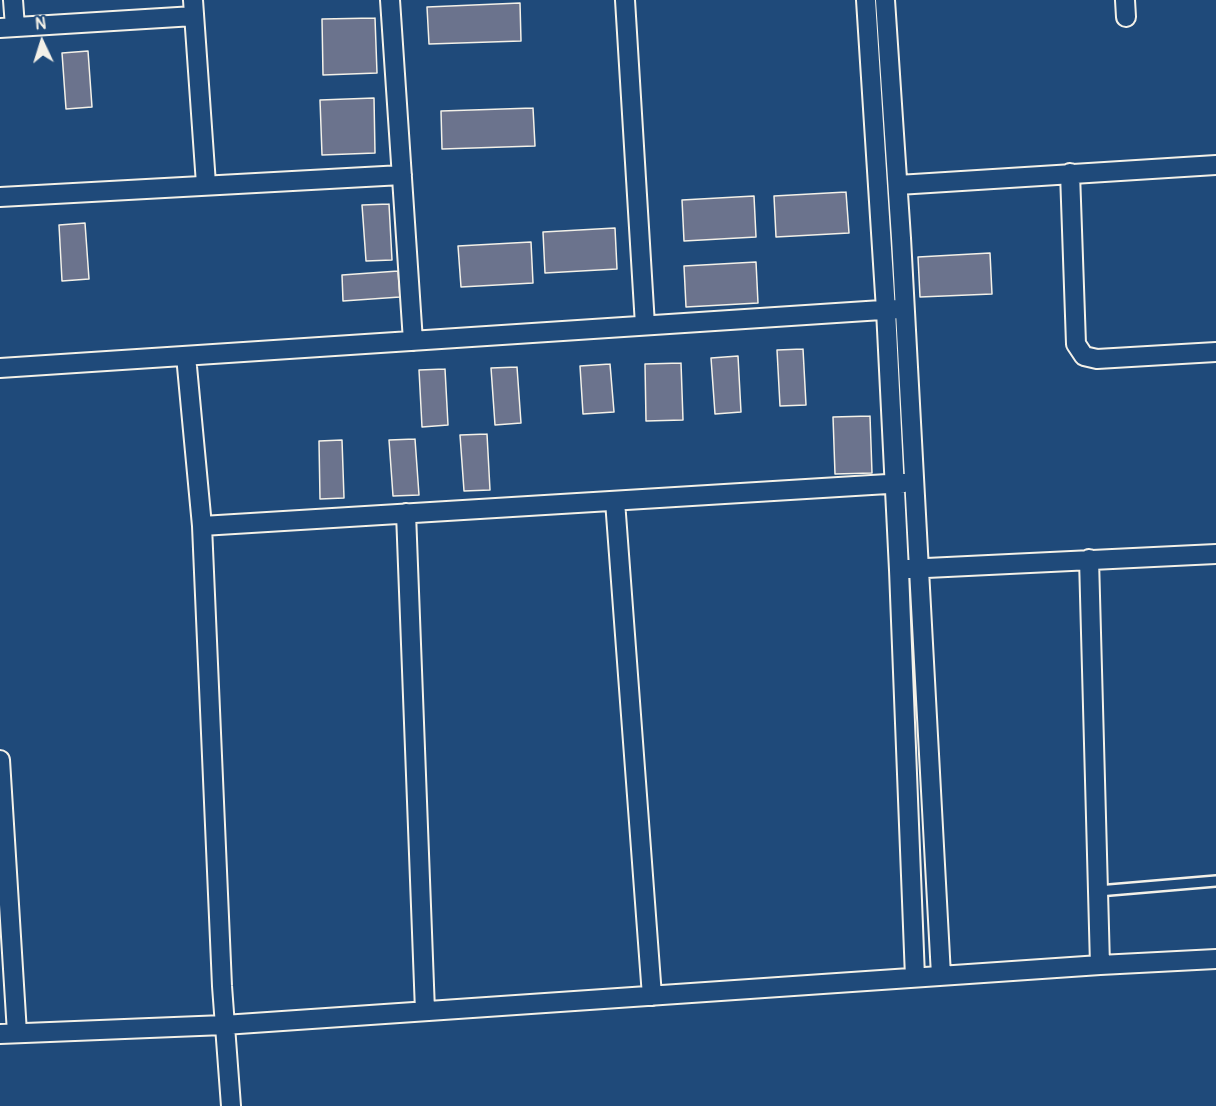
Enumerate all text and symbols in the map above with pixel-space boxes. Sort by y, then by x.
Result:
north arrow [12,12,72,72]
text: N [35,14,47,34]

